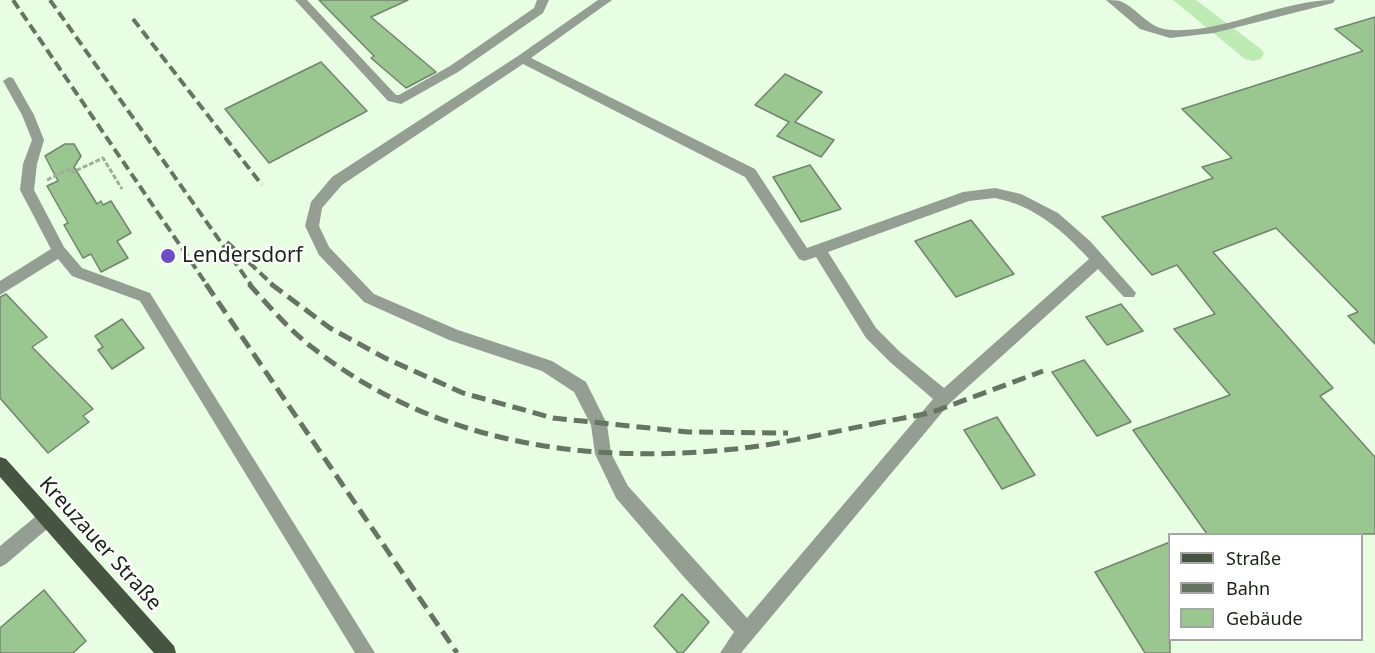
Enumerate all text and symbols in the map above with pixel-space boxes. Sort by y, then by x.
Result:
place label: Lendersdorf [182,243,303,269]
marker: Lendersdorf [159,247,177,265]
street label: Kreuzauer Straße [33,472,167,616]
legend [1168,533,1363,641]
text: Straße [1226,546,1281,570]
text: Bahn [1226,576,1270,600]
text: Gebäude [1226,606,1303,630]

